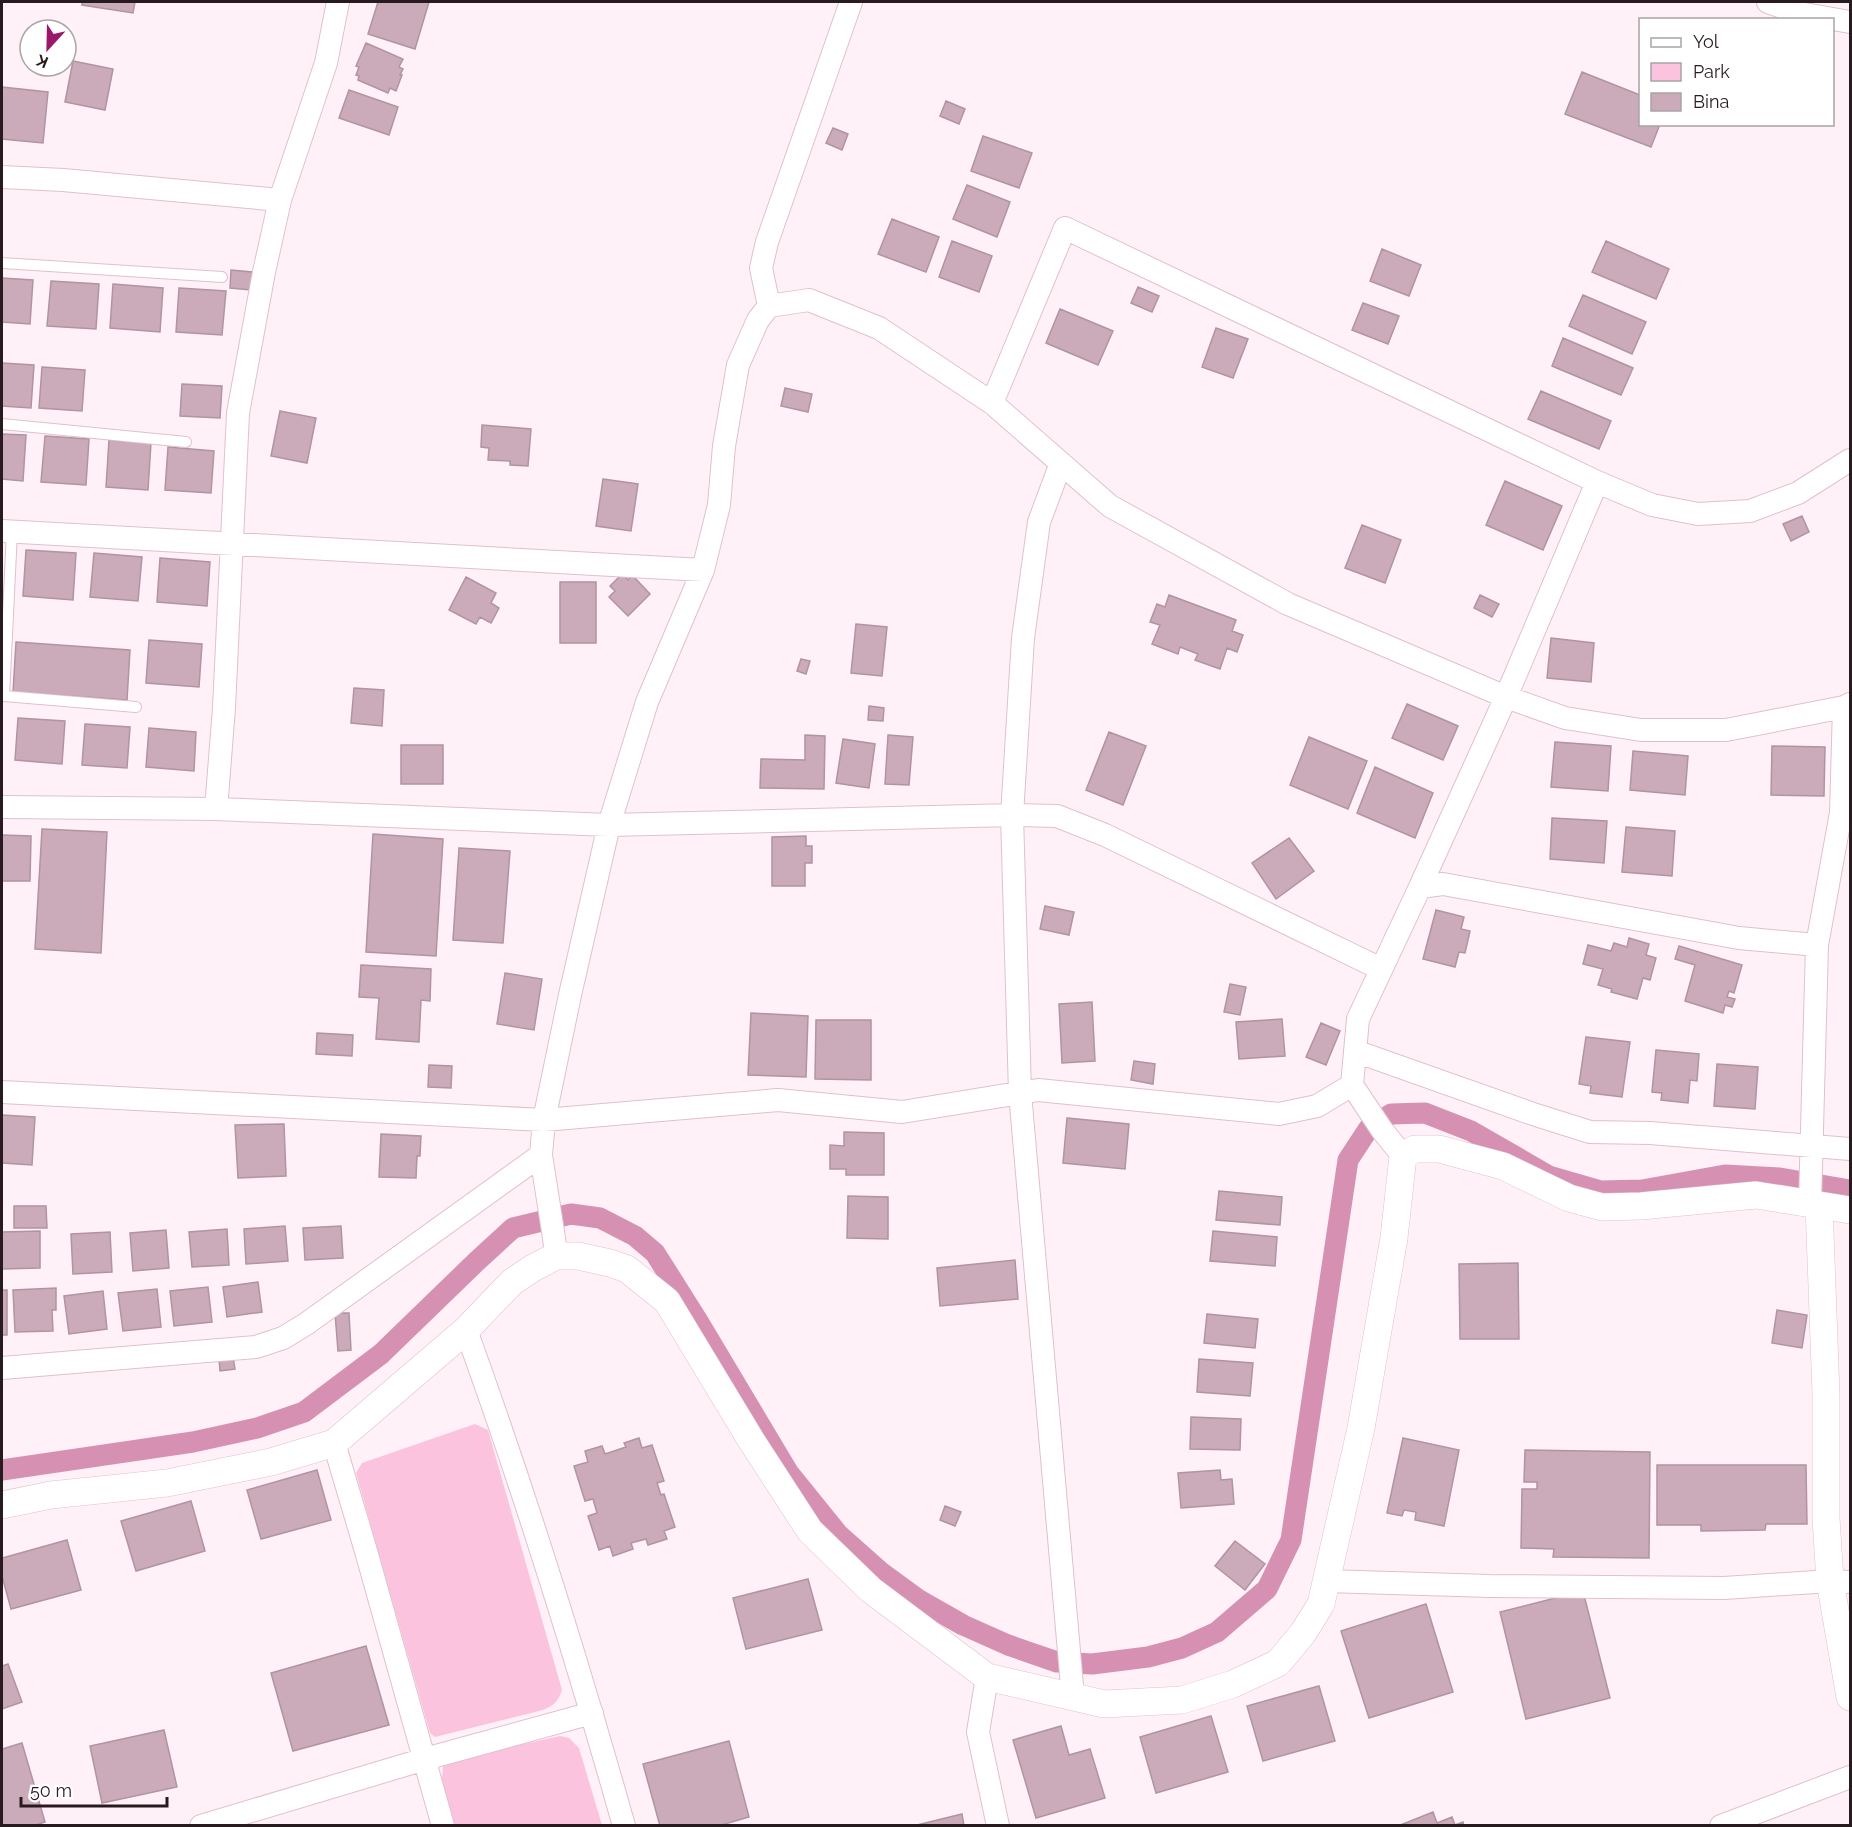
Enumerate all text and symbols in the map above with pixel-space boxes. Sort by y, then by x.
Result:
north arrow [18,18,78,78]
legend [1639,18,1834,126]
text: Yol [1693,31,1719,52]
text: K [34,51,51,72]
text: Park [1693,61,1730,82]
text: Bina [1693,91,1729,112]
scale bar [21,1770,166,1808]
text: 50 m [30,1780,72,1801]

